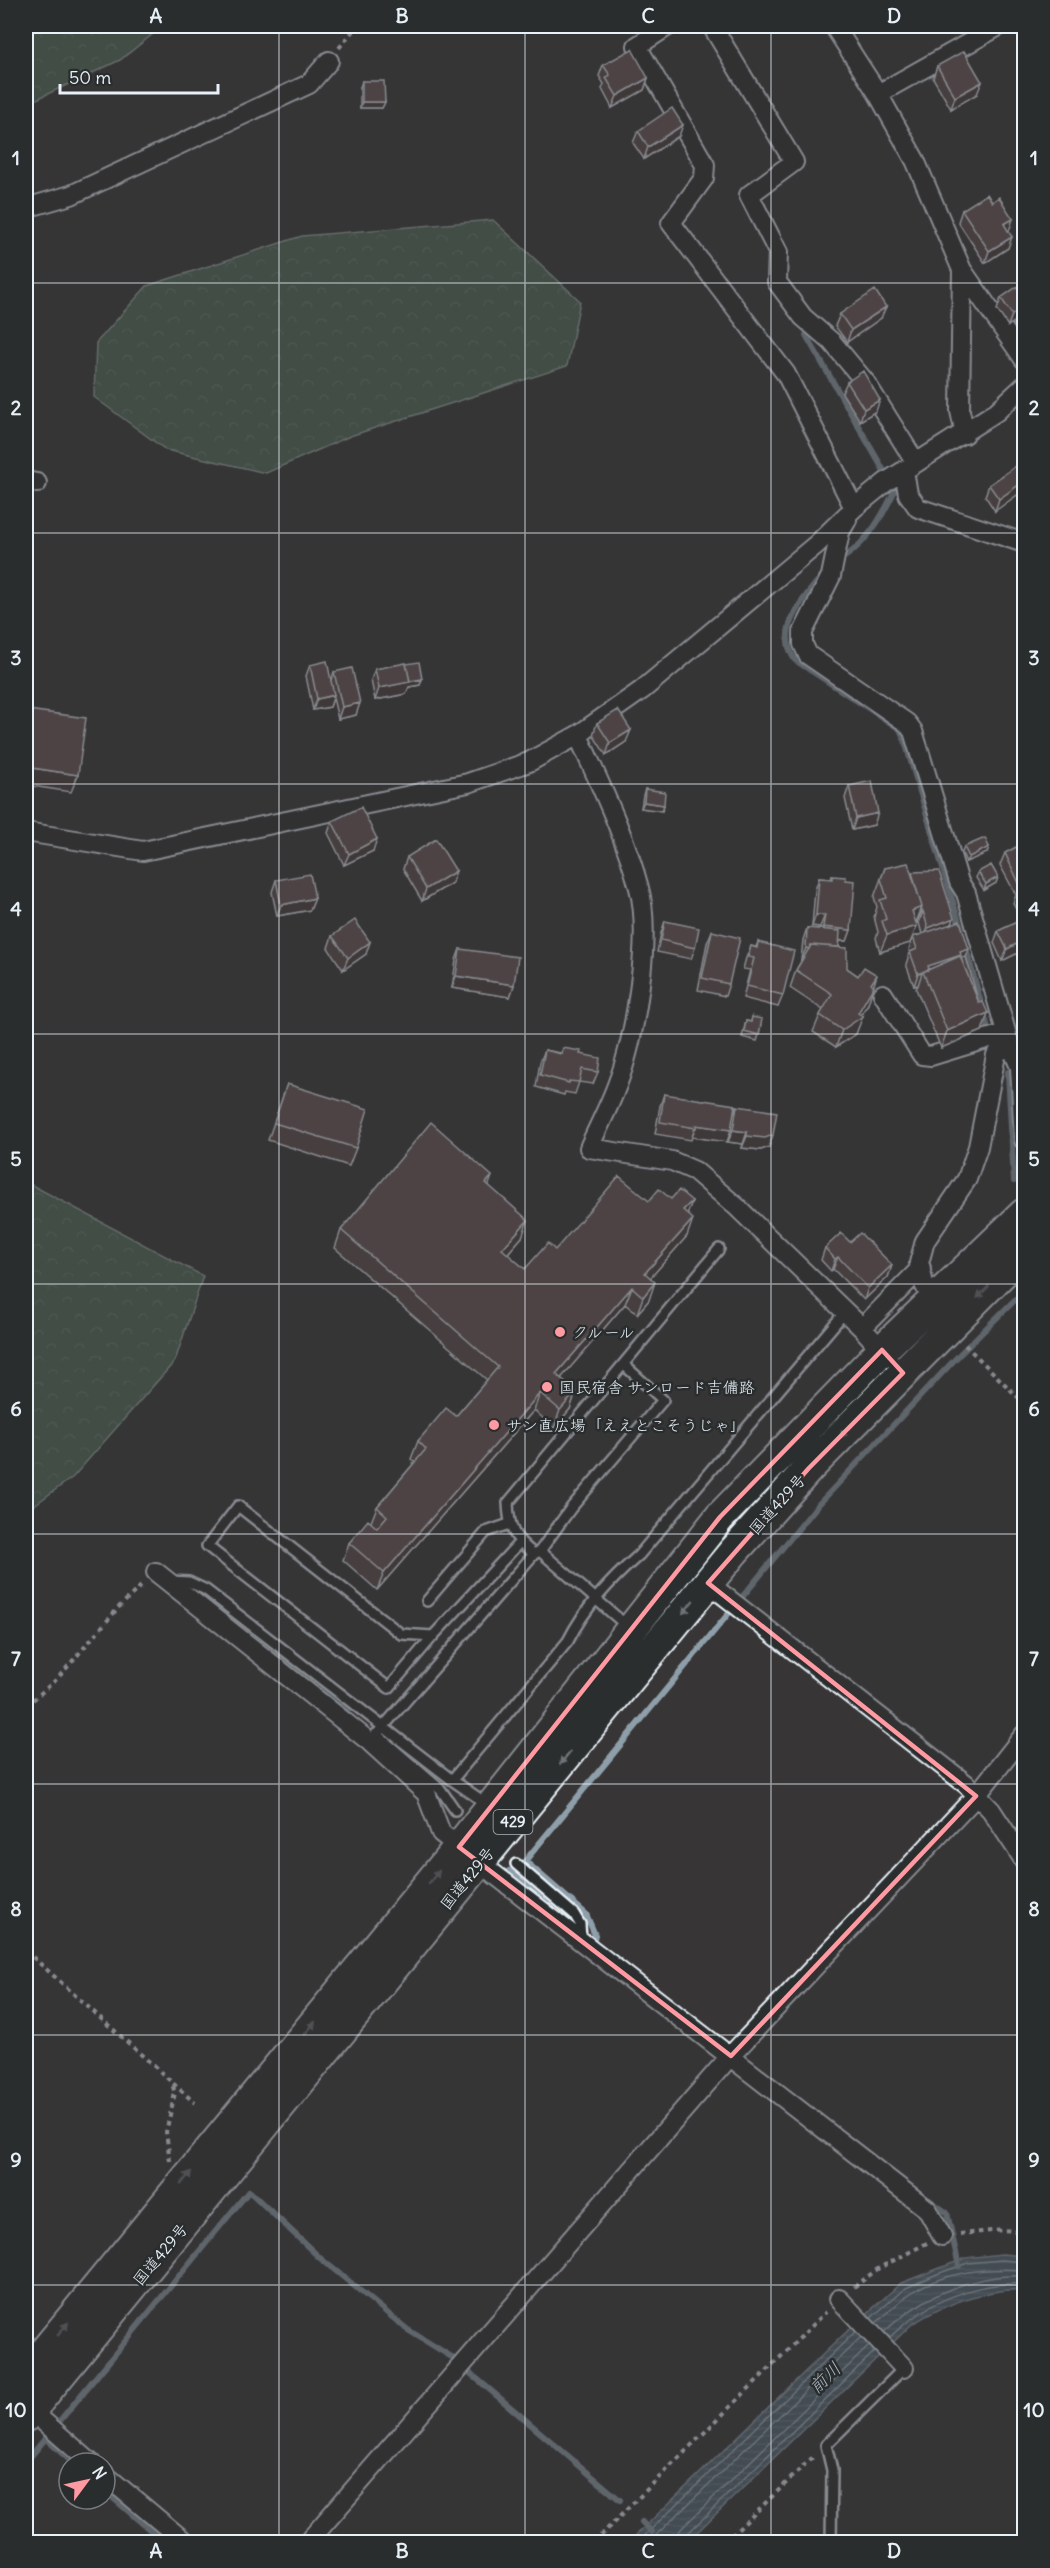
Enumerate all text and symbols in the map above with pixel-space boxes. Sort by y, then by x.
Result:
text: A [150,3,163,28]
text: B [395,3,409,28]
text: C [641,3,655,28]
text: D [887,3,901,28]
scale bar [60,57,218,95]
text: 50 m [69,66,111,89]
text: 1 [12,145,20,170]
text: 1 [1030,145,1038,170]
text: 2 [11,395,22,420]
text: 2 [1029,395,1040,420]
text: 3 [10,645,22,670]
text: 3 [1028,645,1040,670]
text: 4 [10,896,22,921]
text: 4 [1028,896,1040,921]
text: 5 [10,1146,22,1171]
text: 5 [1028,1146,1040,1171]
one-way arrow [977,1285,991,1299]
place label: クルール [572,1322,635,1342]
marker: クルール [553,1325,567,1339]
place label: 国民宿舎 サンロード吉備路 [559,1377,755,1397]
marker: 国民宿舎 サンロード吉備路 [540,1380,554,1394]
text: 6 [10,1396,22,1421]
text: 6 [1028,1396,1040,1421]
place label: サン直広場「ええとこそうじゃ」 [506,1415,746,1435]
marker: サン直広場「ええとこそうじゃ」 [487,1418,501,1432]
one-way arrow [839,1423,853,1437]
street label: 国道429号 [744,1469,810,1539]
one-way arrow [682,1599,695,1614]
text: 7 [11,1646,21,1671]
text: 7 [1029,1646,1039,1671]
one-way arrow [559,1751,572,1766]
road number: 429 [494,1810,532,1834]
street label: 国道429号 [436,1842,498,1914]
one-way arrow [427,1870,440,1885]
text: 8 [10,1896,22,1921]
text: 8 [1028,1896,1040,1921]
one-way arrow [304,2020,317,2036]
text: 9 [10,2147,22,2172]
text: 9 [1028,2147,1040,2172]
one-way arrow [180,2171,192,2186]
street label: 国道429号 [128,2219,192,2289]
one-way arrow [56,2321,69,2337]
water label: 前川 [804,2357,846,2398]
text: 10 [5,2397,27,2422]
text: 10 [1023,2397,1045,2422]
north arrow [57,2451,117,2511]
text: N [88,2463,111,2483]
text: A [150,2538,163,2563]
text: B [395,2538,409,2563]
text: C [641,2538,655,2563]
text: D [887,2538,901,2563]

